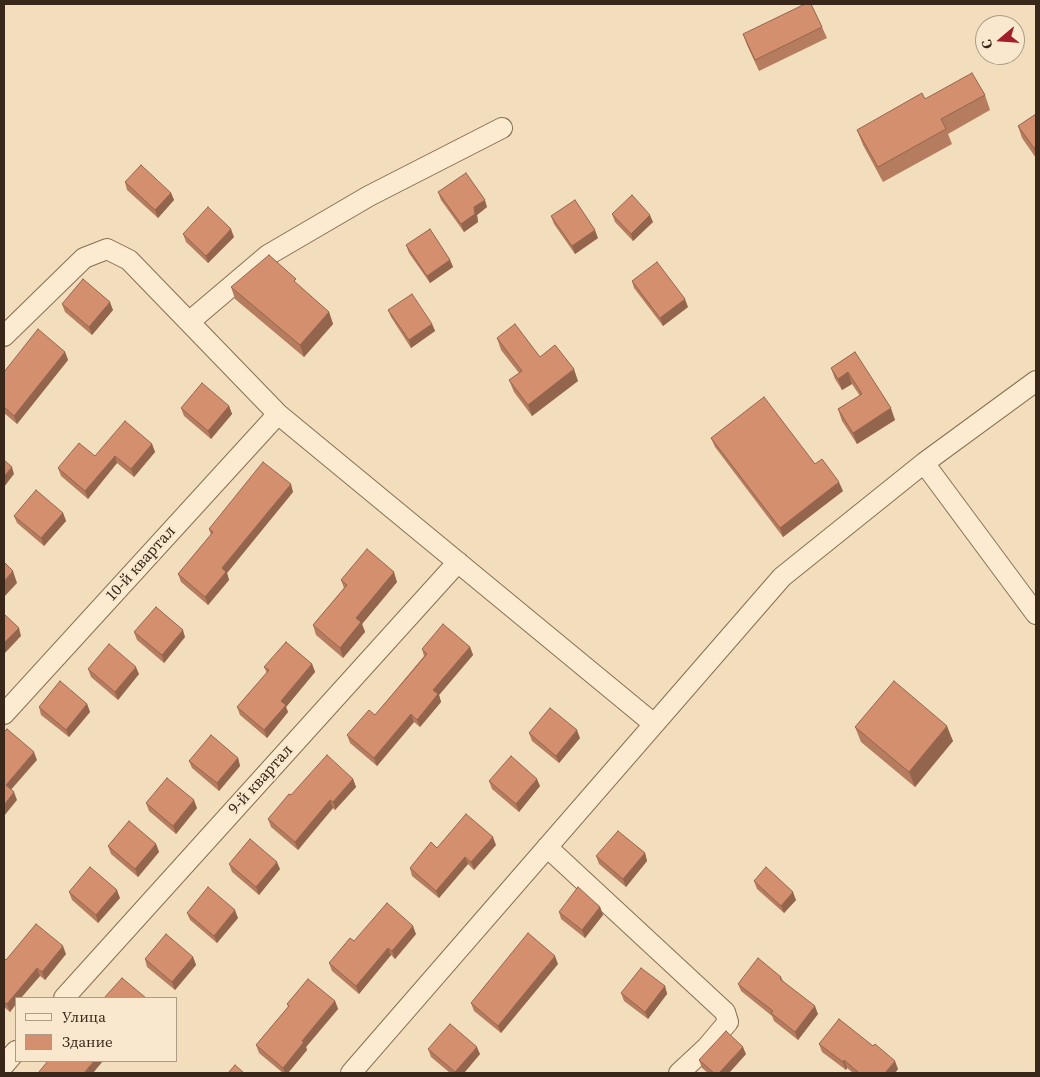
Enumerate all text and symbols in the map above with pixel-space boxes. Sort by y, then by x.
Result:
north arrow [975,15,1025,65]
text: С [976,37,998,52]
street label: 10-й квартал [102,522,180,606]
street label: 9-й квартал [225,741,297,819]
legend [15,997,178,1062]
text: Улица [62,1006,106,1027]
text: Здание [62,1031,113,1052]

